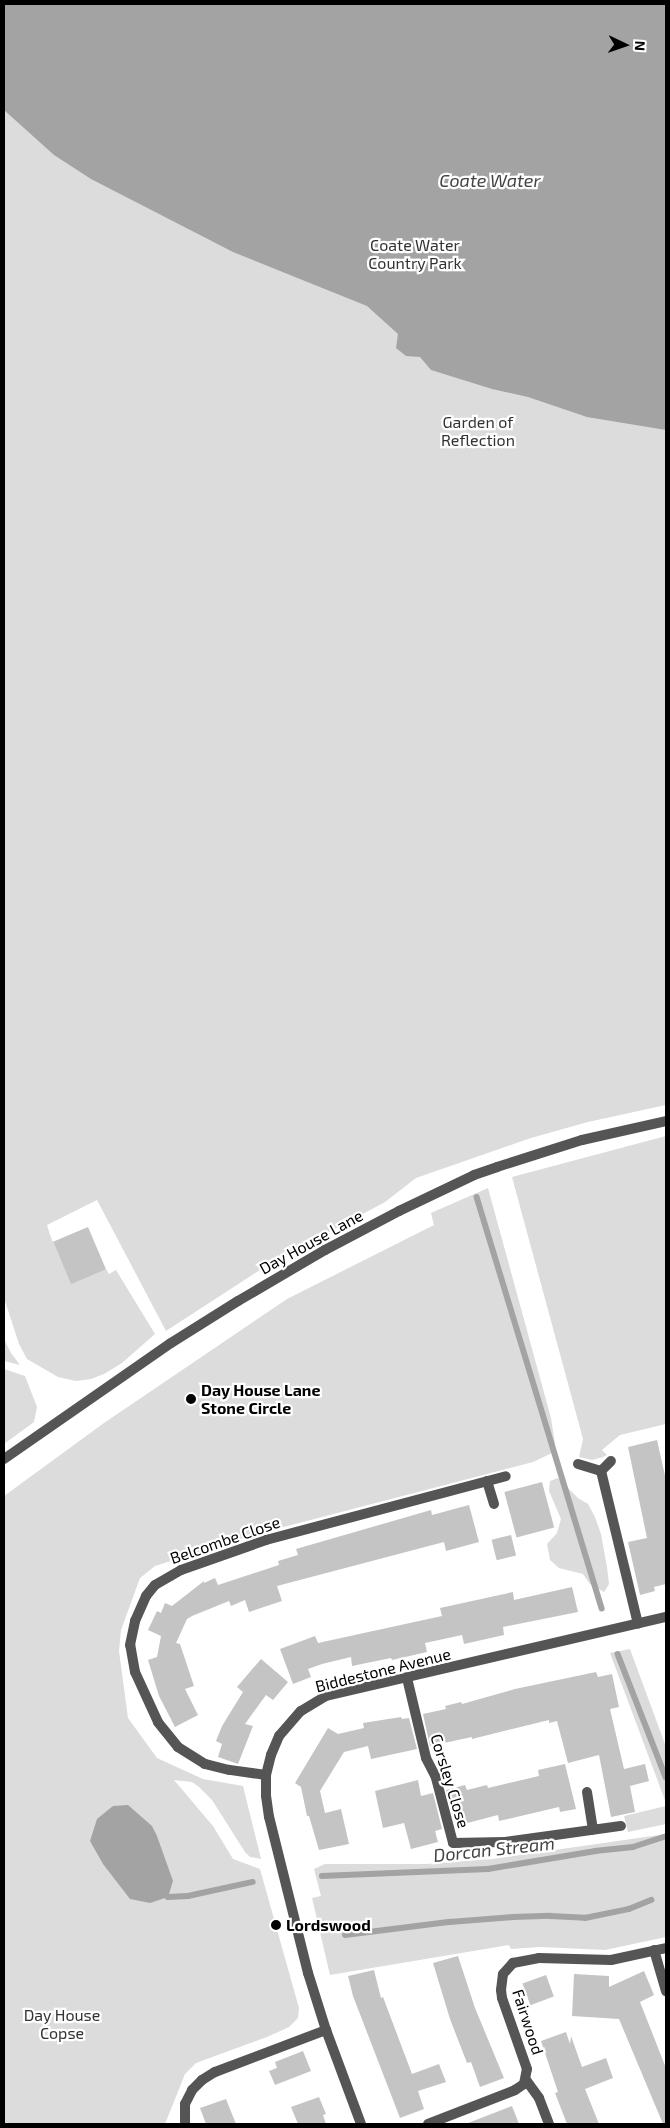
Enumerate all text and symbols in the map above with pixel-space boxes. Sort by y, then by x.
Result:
north arrow [600,20,650,70]
text: N [632,40,649,51]
water label: Coate Water [439,169,541,191]
park label: Coate Water Country Park [368,235,462,273]
park label: Garden of Reflection [441,412,515,450]
street label: Day House Lane [256,1206,366,1278]
place label: Day House Lane Stone Circle [201,1380,321,1418]
marker: Day House Lane Stone Circle [185,1393,197,1405]
street label: Belcombe Close [167,1512,283,1568]
street label: Biddestone Avenue [313,1644,453,1696]
street label: Corsley Close [427,1731,473,1831]
water label: Dorcan Stream [432,1832,556,1866]
place label: Lordswood [286,1915,371,1935]
marker: Lordswood [270,1919,282,1931]
street label: Fairwood [508,1987,548,2057]
park label: Day House Copse [23,2005,101,2043]

